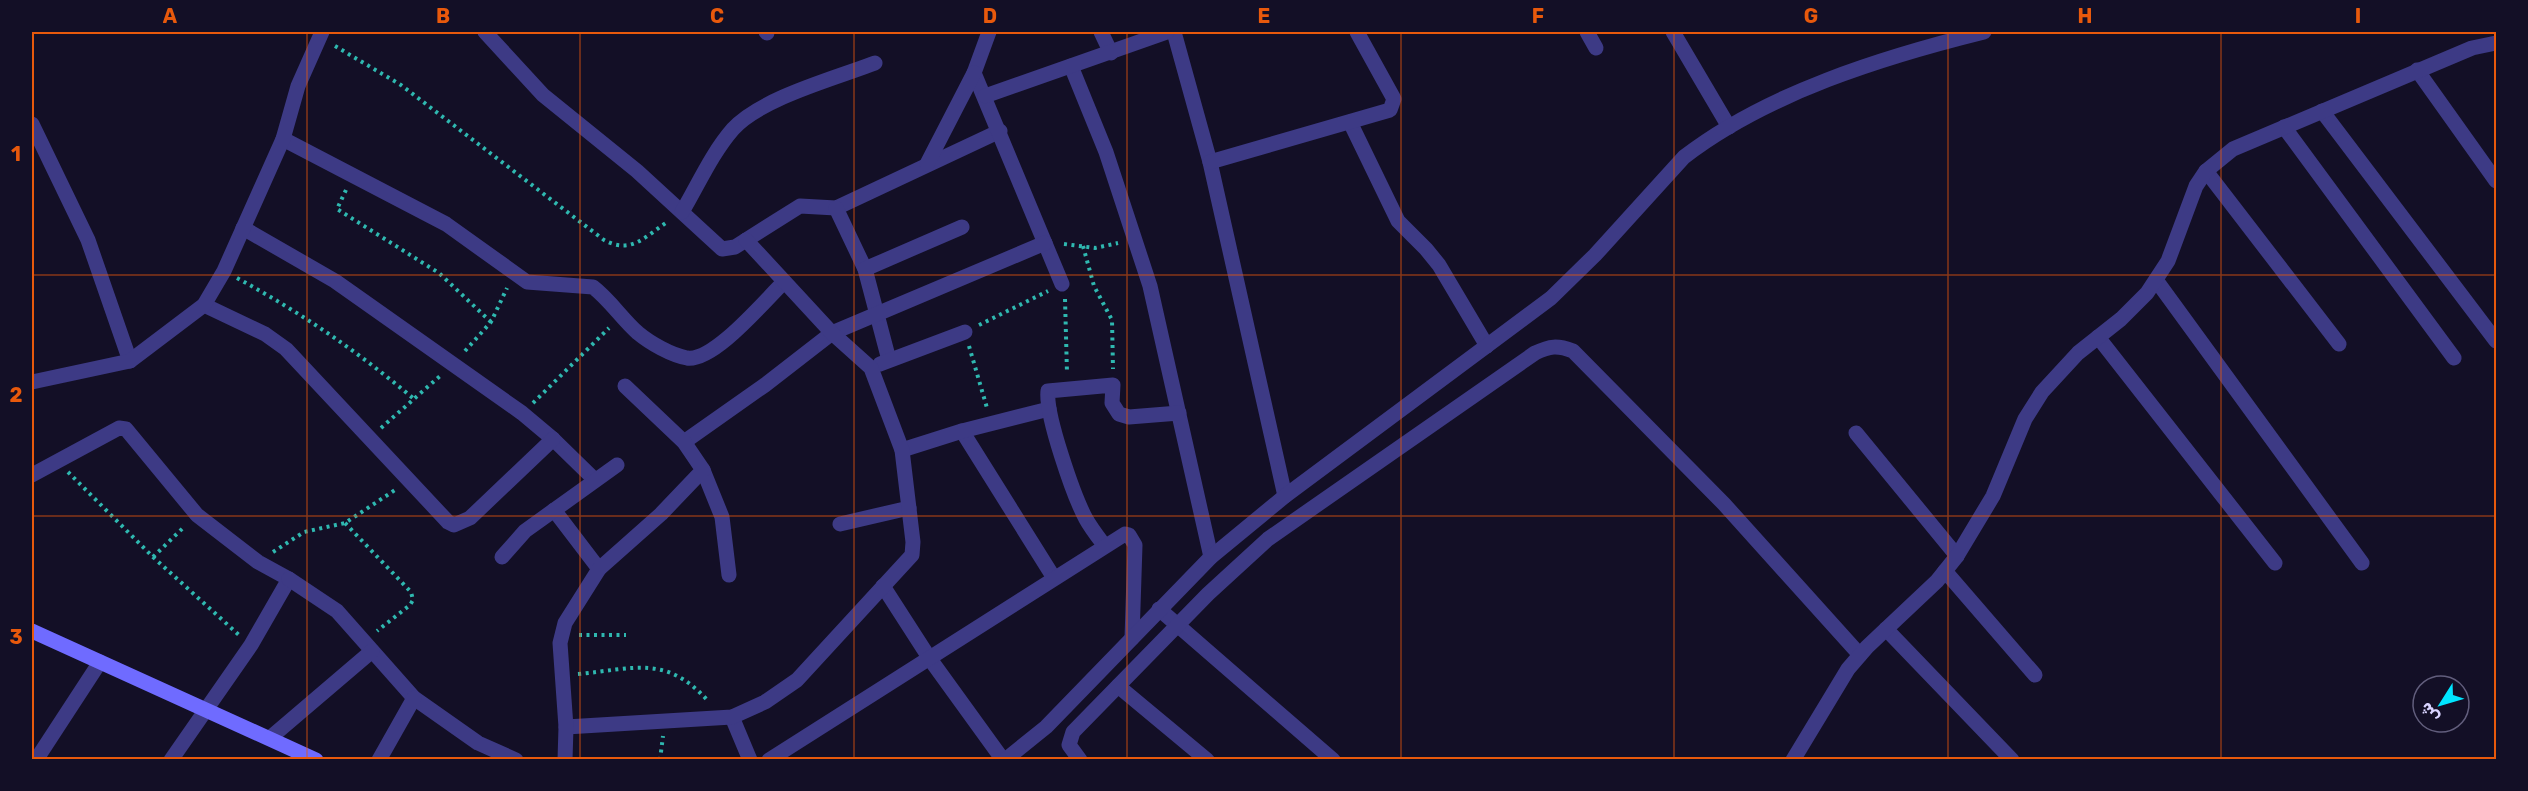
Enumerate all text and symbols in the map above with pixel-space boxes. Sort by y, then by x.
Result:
text: A [163,4,178,28]
text: B [436,4,450,28]
text: C [710,4,724,28]
text: D [983,4,997,28]
text: E [1258,4,1270,28]
text: F [1532,4,1544,28]
text: G [1804,4,1818,28]
text: H [2078,4,2092,28]
text: I [2355,4,2361,28]
text: 1 [11,142,21,166]
text: 2 [10,383,23,407]
text: 3 [9,625,23,649]
north arrow [2411,674,2471,734]
text: ش [2416,699,2443,727]

